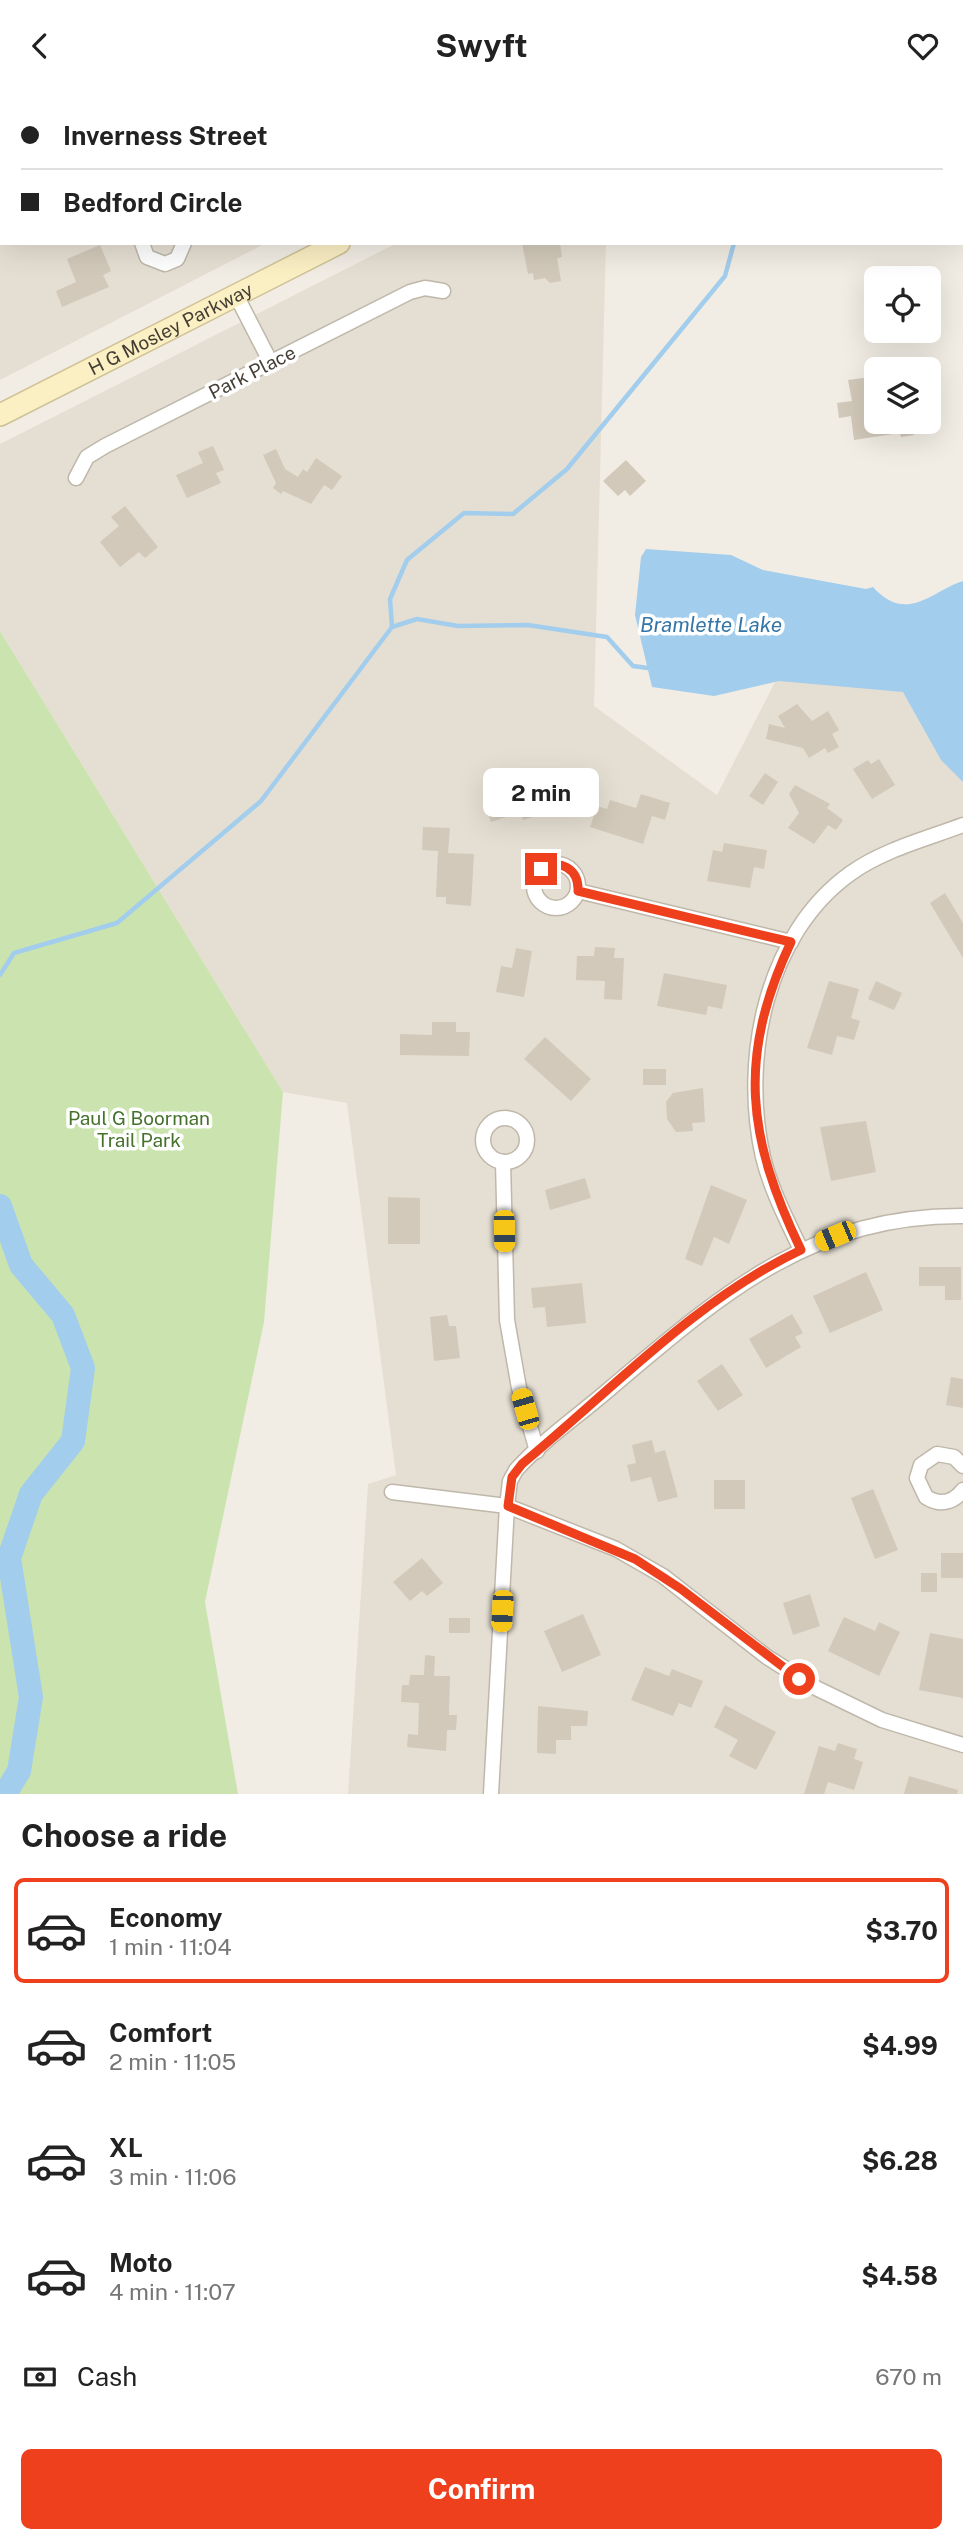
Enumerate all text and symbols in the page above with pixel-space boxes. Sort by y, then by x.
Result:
icon: back [21,27,59,65]
text: Swyft [435,27,528,64]
icon: heart [904,27,942,65]
text: Inverness Street [63,120,268,151]
text: Bedford Circle [63,187,243,218]
map controls [864,266,941,434]
button: locate [864,266,941,343]
street label: H G Mosley Parkway [85,278,256,379]
street label: Park Place [205,341,299,403]
button: layers [864,357,941,434]
water label: Bramlette Lake [640,612,782,637]
callout: 2 min [483,767,599,817]
text: 2 min [511,779,571,806]
route end [525,853,557,885]
park label: Paul G Boorman Trail Park [68,1107,210,1151]
car [494,1210,515,1252]
car [812,1218,859,1254]
car [510,1386,541,1432]
car [491,1589,514,1633]
route start [783,1663,815,1695]
text: Choose a ride [21,1817,227,1854]
icon: car [25,1899,88,1962]
text: Economy [109,1902,222,1933]
text: $3.70 [865,1915,938,1946]
text: 1 min · 11:04 [109,1933,232,1960]
icon: car [25,2014,88,2077]
text: Comfort [109,2017,212,2048]
text: $4.99 [862,2030,938,2061]
text: 2 min · 11:05 [109,2048,236,2075]
icon: car [25,2129,88,2192]
text: XL [109,2132,143,2163]
text: $6.28 [862,2145,938,2176]
text: 3 min · 11:06 [109,2163,237,2190]
icon: car [25,2244,88,2307]
text: Moto [109,2247,172,2278]
text: $4.58 [861,2260,938,2291]
text: 4 min · 11:07 [109,2278,236,2305]
icon: cash [21,2358,59,2396]
text: Cash [77,2361,137,2392]
text: 670 m [875,2363,942,2390]
button: Confirm [21,2449,942,2529]

